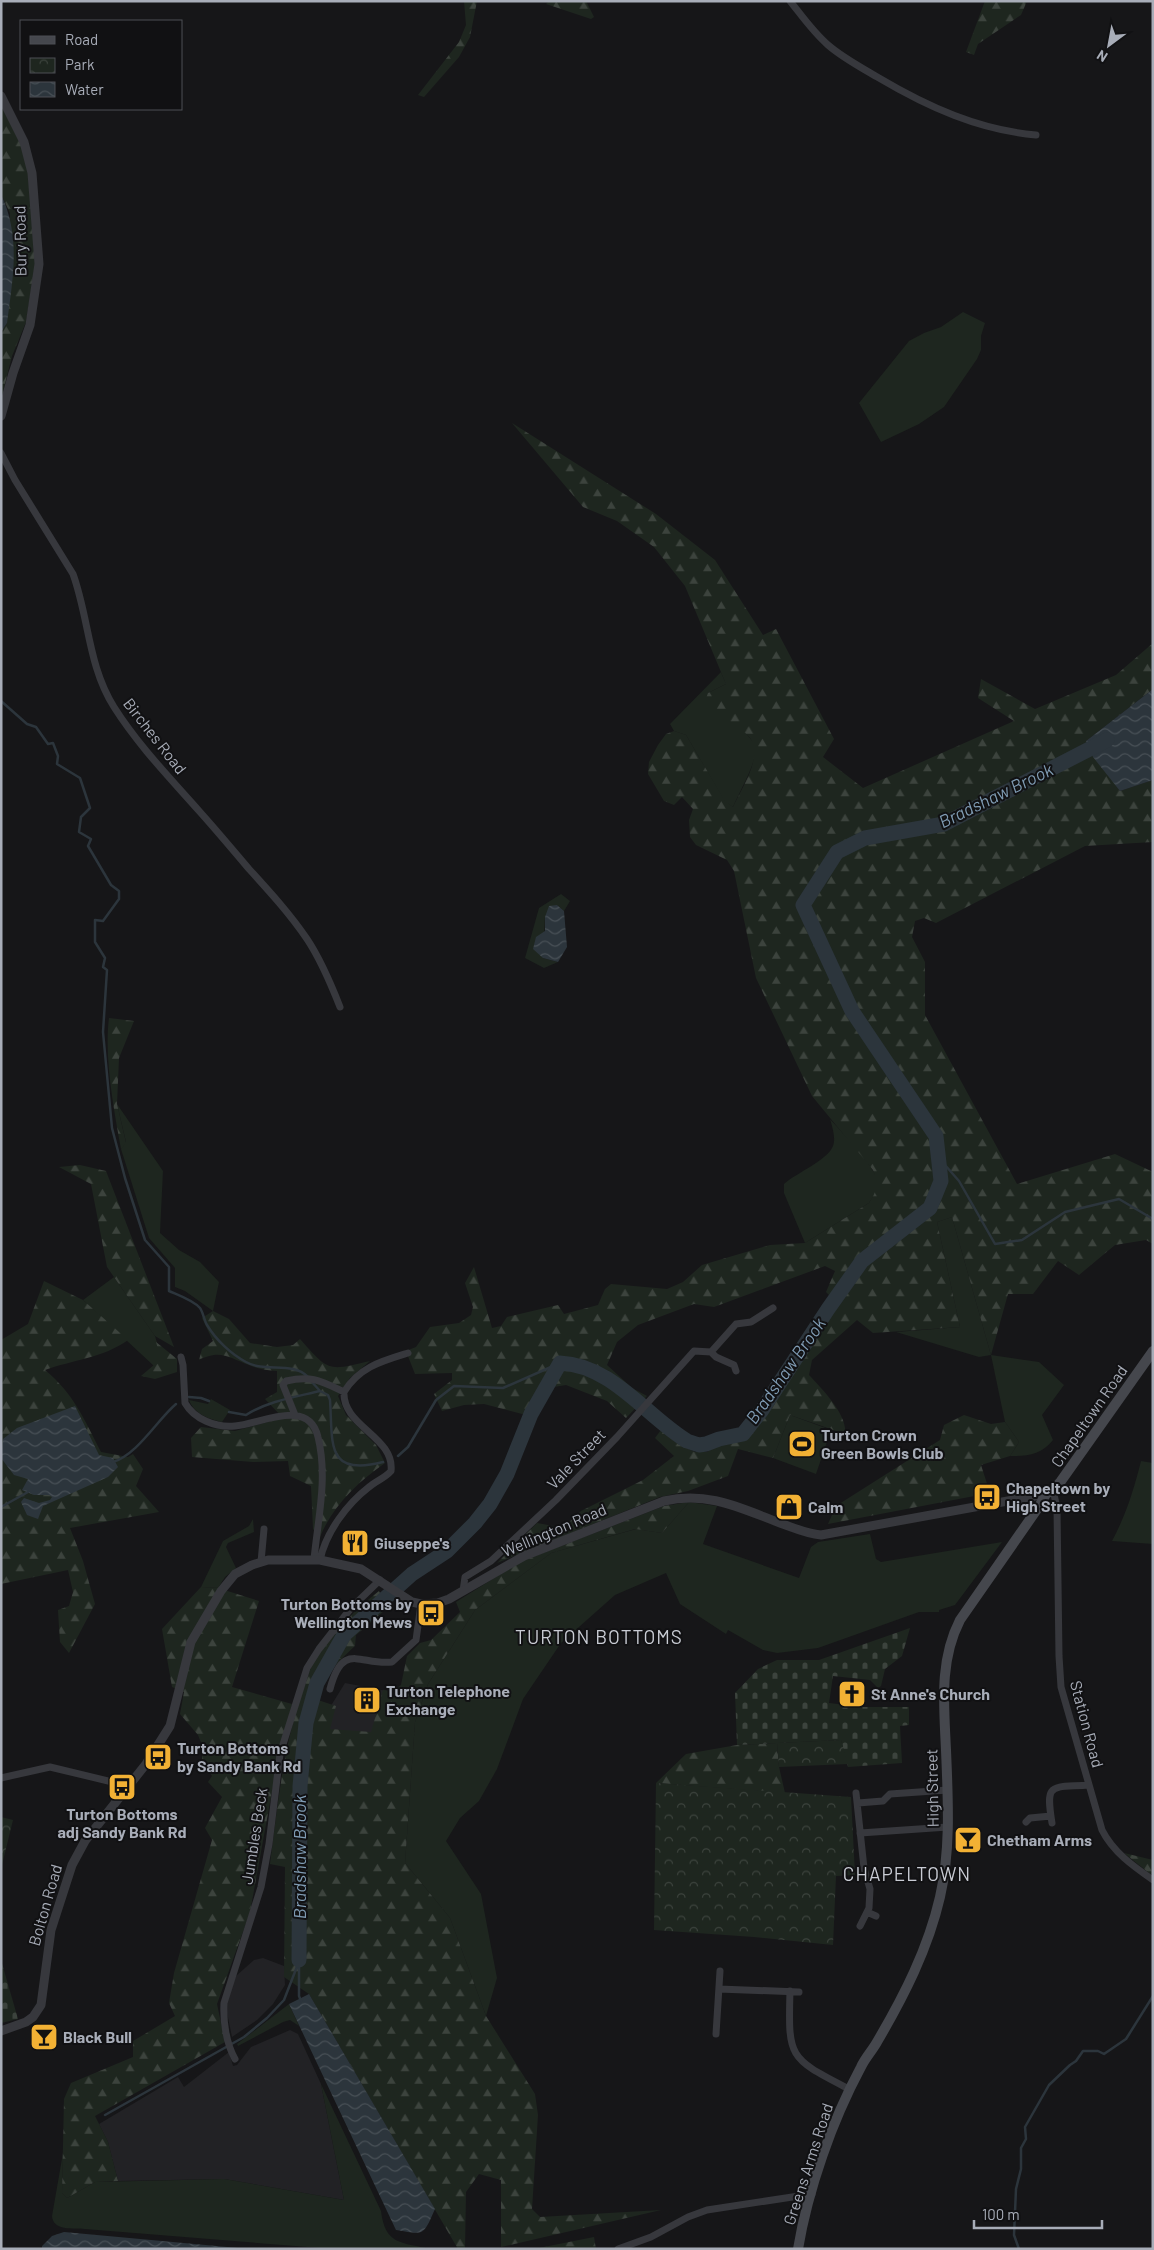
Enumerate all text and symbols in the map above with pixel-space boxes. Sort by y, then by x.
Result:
legend [20,20,182,110]
north arrow [1084,20,1134,70]
text: Road [65,30,98,48]
text: N [1093,47,1110,66]
text: Park [65,55,95,73]
text: Water [65,80,104,98]
street label: Bury Road [9,206,30,276]
street label: Birches Road [120,694,191,778]
water label: Bradshaw Brook [935,758,1057,832]
water label: Bradshaw Brook [740,1313,830,1428]
street label: Chapeltown Road [1046,1361,1131,1470]
street label: Vale Street [542,1425,609,1493]
place label: Turton Crown Green Bowls Club [821,1425,944,1462]
sports icon: Turton Crown Green Bowls Club [787,1429,817,1459]
place label: Chapeltown by High Street [1006,1478,1110,1515]
bus stop icon: Chapeltown by High Street [972,1482,1002,1512]
shop icon: Calm [774,1492,804,1522]
place label: Calm [808,1497,843,1516]
street label: Wellington Road [499,1499,609,1560]
restaurant icon: Giuseppe's [340,1528,370,1558]
place label: Giuseppe's [374,1533,450,1552]
place label: Turton Bottoms by Wellington Mews [281,1594,412,1631]
bus stop icon: Turton Bottoms by Wellington Mews [416,1598,446,1628]
district label: TURTON BOTTOMS [515,1625,683,1648]
street label: Station Road [1067,1678,1108,1769]
church icon: St Anne's Church [837,1679,867,1709]
place label: Turton Telephone Exchange [386,1681,510,1718]
place label: St Anne's Church [871,1684,990,1703]
building icon: Turton Telephone Exchange [352,1685,382,1715]
place label: Turton Bottoms by Sandy Bank Rd [177,1738,301,1775]
bus stop icon: Turton Bottoms by Sandy Bank Rd [143,1742,173,1772]
street label: High Street [921,1749,942,1827]
bus stop icon: Turton Bottoms adj Sandy Bank Rd [107,1772,137,1802]
street label: Jumbles Beck [236,1786,271,1886]
water label: Bradshaw Brook [288,1794,310,1919]
place label: Turton Bottoms adj Sandy Bank Rd [57,1804,187,1841]
bar icon: Chetham Arms [953,1825,983,1855]
place label: Chetham Arms [987,1830,1092,1849]
street label: Bolton Road [24,1862,65,1948]
district label: CHAPELTOWN [843,1862,971,1885]
bar icon: Black Bull [29,2022,59,2052]
place label: Black Bull [63,2027,132,2046]
street label: Greens Arms Road [779,2100,836,2227]
scale bar [974,2198,1102,2230]
text: 100 m [982,2205,1020,2223]

